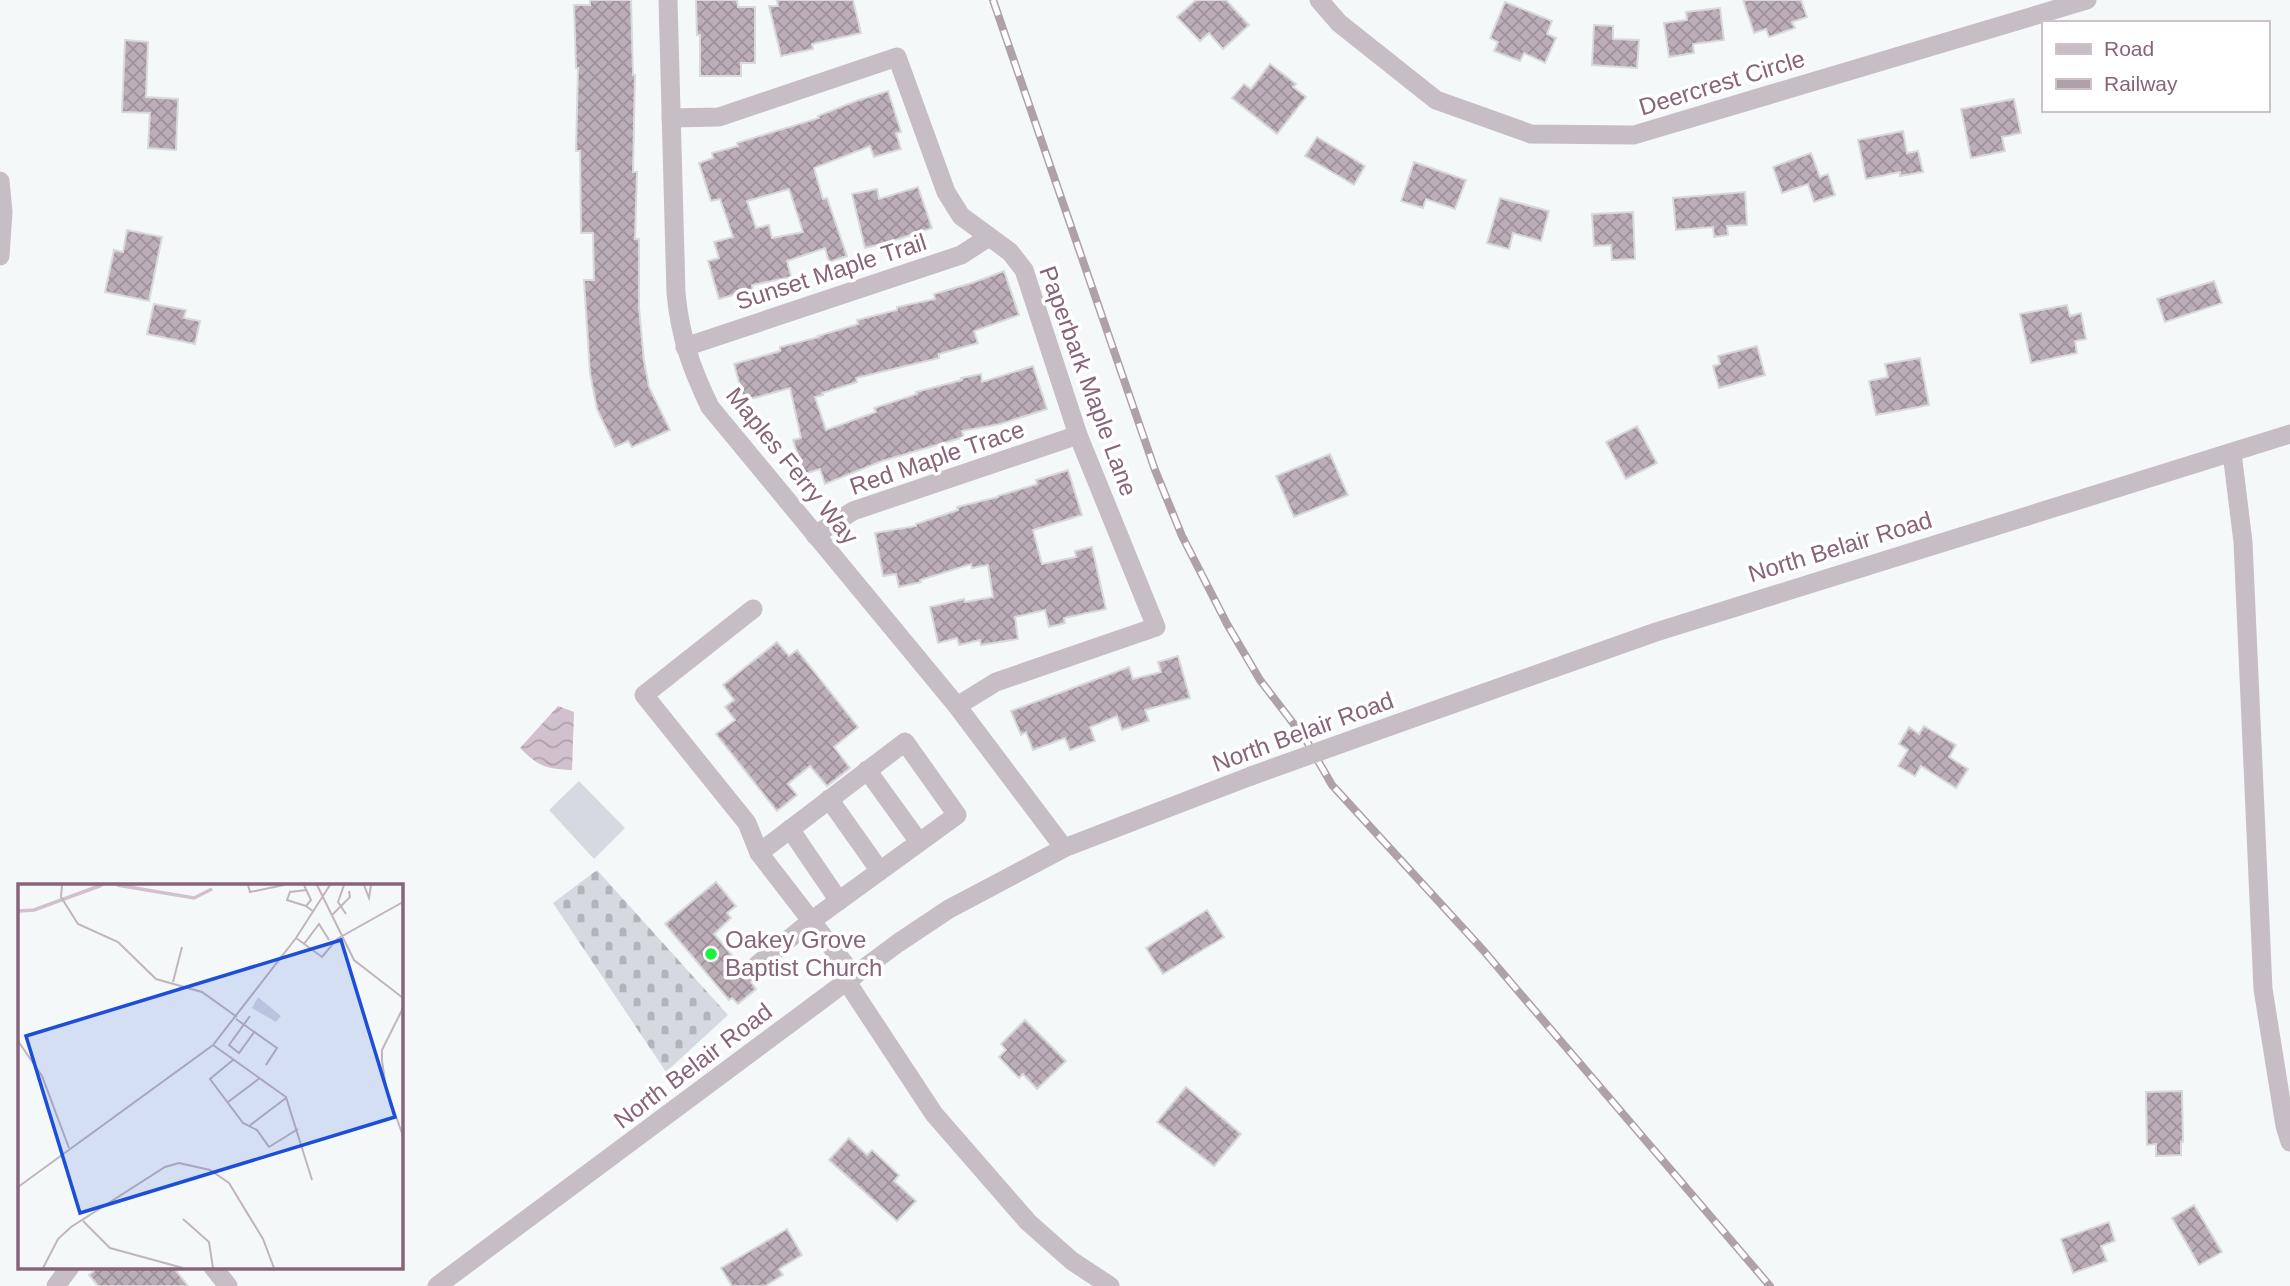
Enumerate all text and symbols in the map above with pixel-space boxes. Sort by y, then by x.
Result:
legend [2042,21,2269,112]
text: Road [2104,37,2154,60]
street label: Deercrest Circle [1636,44,1808,121]
text: Railway [2104,72,2178,95]
street label: Sunset Maple Trail [732,228,930,315]
street label: Paperbark Maple Lane [1034,262,1143,500]
street label: Maples Ferry Way [721,382,864,549]
street label: Red Maple Trace [846,415,1028,500]
street label: North Belair Road [1745,506,1935,587]
street label: North Belair Road [1209,686,1397,777]
inset map [18,884,402,1268]
place label: Oakey Grove Baptist Church [725,926,882,981]
marker: Oakey Grove Baptist Church [703,946,719,962]
street label: North Belair Road [608,997,777,1134]

